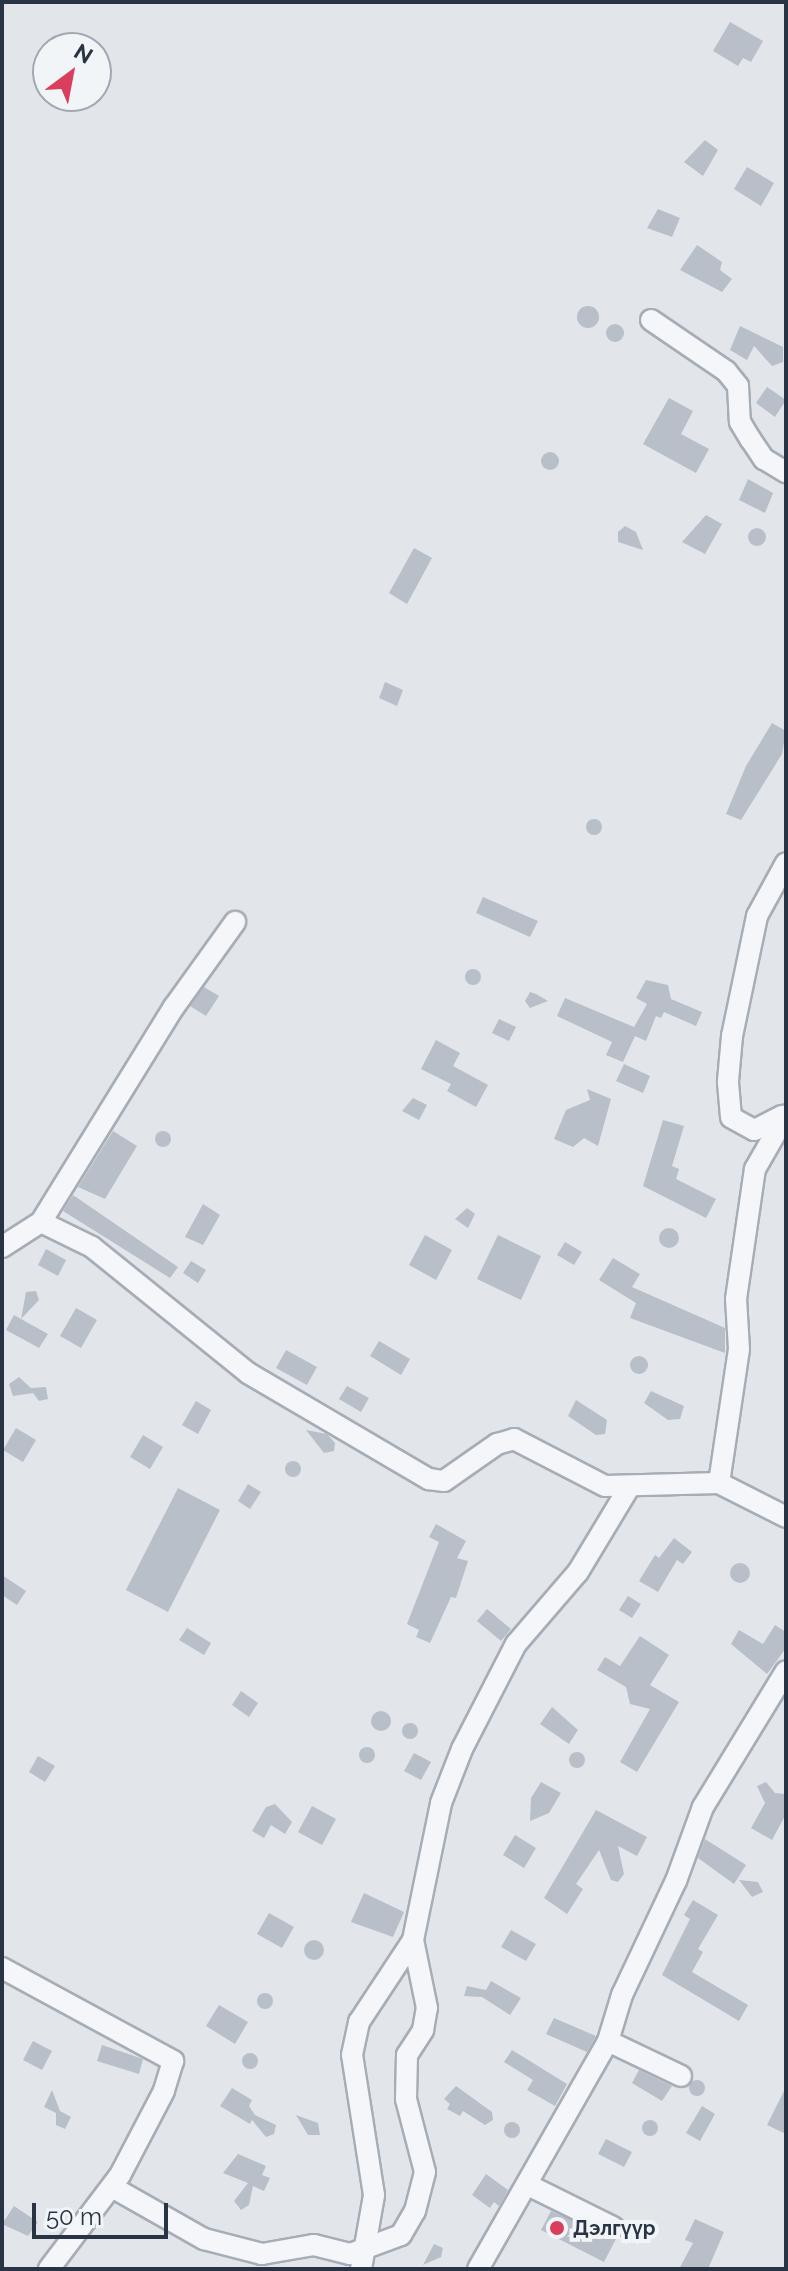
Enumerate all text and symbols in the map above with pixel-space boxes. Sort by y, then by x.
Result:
north arrow [32,32,112,112]
text: N [70,38,98,69]
scale bar [36,2187,172,2237]
text: 50 m [46,2202,102,2231]
place label: Дэлгүүр [573,2216,655,2240]
marker: Дэлгүүр [548,2219,566,2237]

